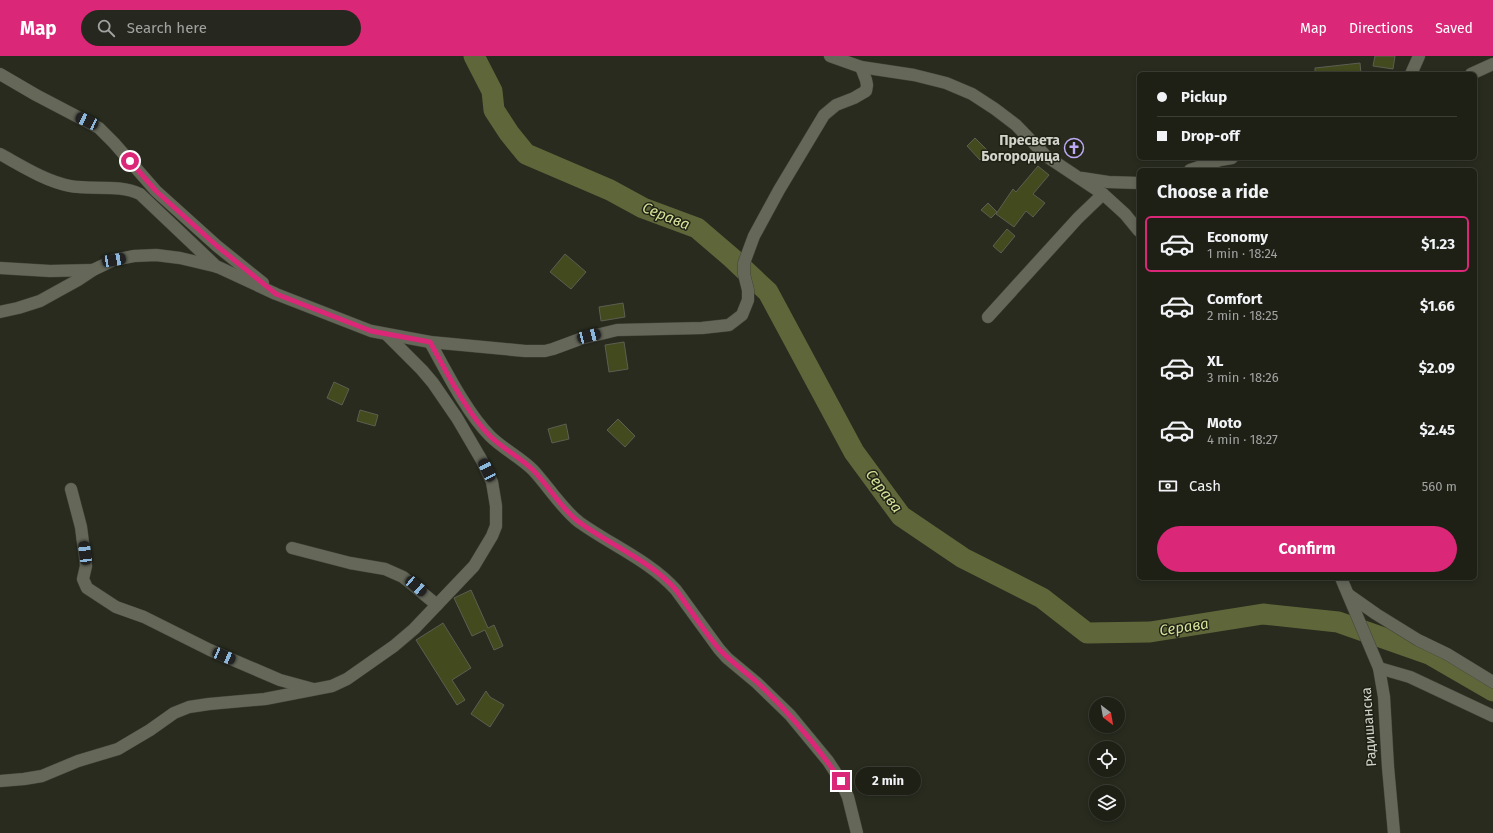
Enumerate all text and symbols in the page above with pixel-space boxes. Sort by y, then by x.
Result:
search box [81,10,361,46]
text: Map [20,17,57,40]
icon: search [95,17,117,39]
text: Search here [127,19,207,37]
text: Map [1300,20,1327,37]
text: Directions [1349,20,1413,37]
text: Saved [1435,20,1473,37]
text: Pickup [1181,88,1227,106]
car [74,110,100,132]
text: Drop-off [1181,127,1240,145]
place label: Пресвета Богородица [981,132,1060,165]
church icon: Пресвета Богородица [1063,137,1085,159]
route start [121,152,139,170]
text: Choose a ride [1157,181,1269,203]
water label: Серава [640,198,692,234]
icon: car [1159,226,1195,262]
text: Economy [1207,228,1268,246]
text: $1.23 [1421,235,1455,253]
text: 1 min · 18:24 [1207,246,1277,261]
car [101,252,127,268]
icon: car [1159,288,1195,324]
text: Comfort [1207,290,1263,308]
text: $1.66 [1420,297,1455,315]
text: 2 min · 18:25 [1207,308,1278,323]
car [576,327,602,345]
icon: car [1159,350,1195,386]
text: XL [1207,352,1223,370]
text: $2.09 [1419,359,1455,377]
text: 3 min · 18:26 [1207,370,1279,385]
icon: car [1159,412,1195,448]
text: Moto [1207,414,1242,432]
text: $2.45 [1420,421,1455,439]
text: 4 min · 18:27 [1207,432,1278,447]
car [476,457,498,483]
water label: Серава [862,466,906,516]
icon: cash [1157,475,1179,497]
text: Cash [1189,477,1221,495]
text: 560 m [1422,479,1457,494]
button: Confirm [1157,526,1457,572]
car [78,540,92,566]
car [403,574,429,598]
water label: Серава [1158,614,1210,640]
car [211,646,237,666]
street label: Радишанска [1358,687,1380,767]
north arrow [1089,697,1125,733]
map controls [1089,697,1125,821]
button: locate [1089,741,1125,777]
callout: 2 min [855,767,921,795]
route end [832,772,850,790]
text: 2 min [872,773,904,788]
button: layers [1089,785,1125,821]

